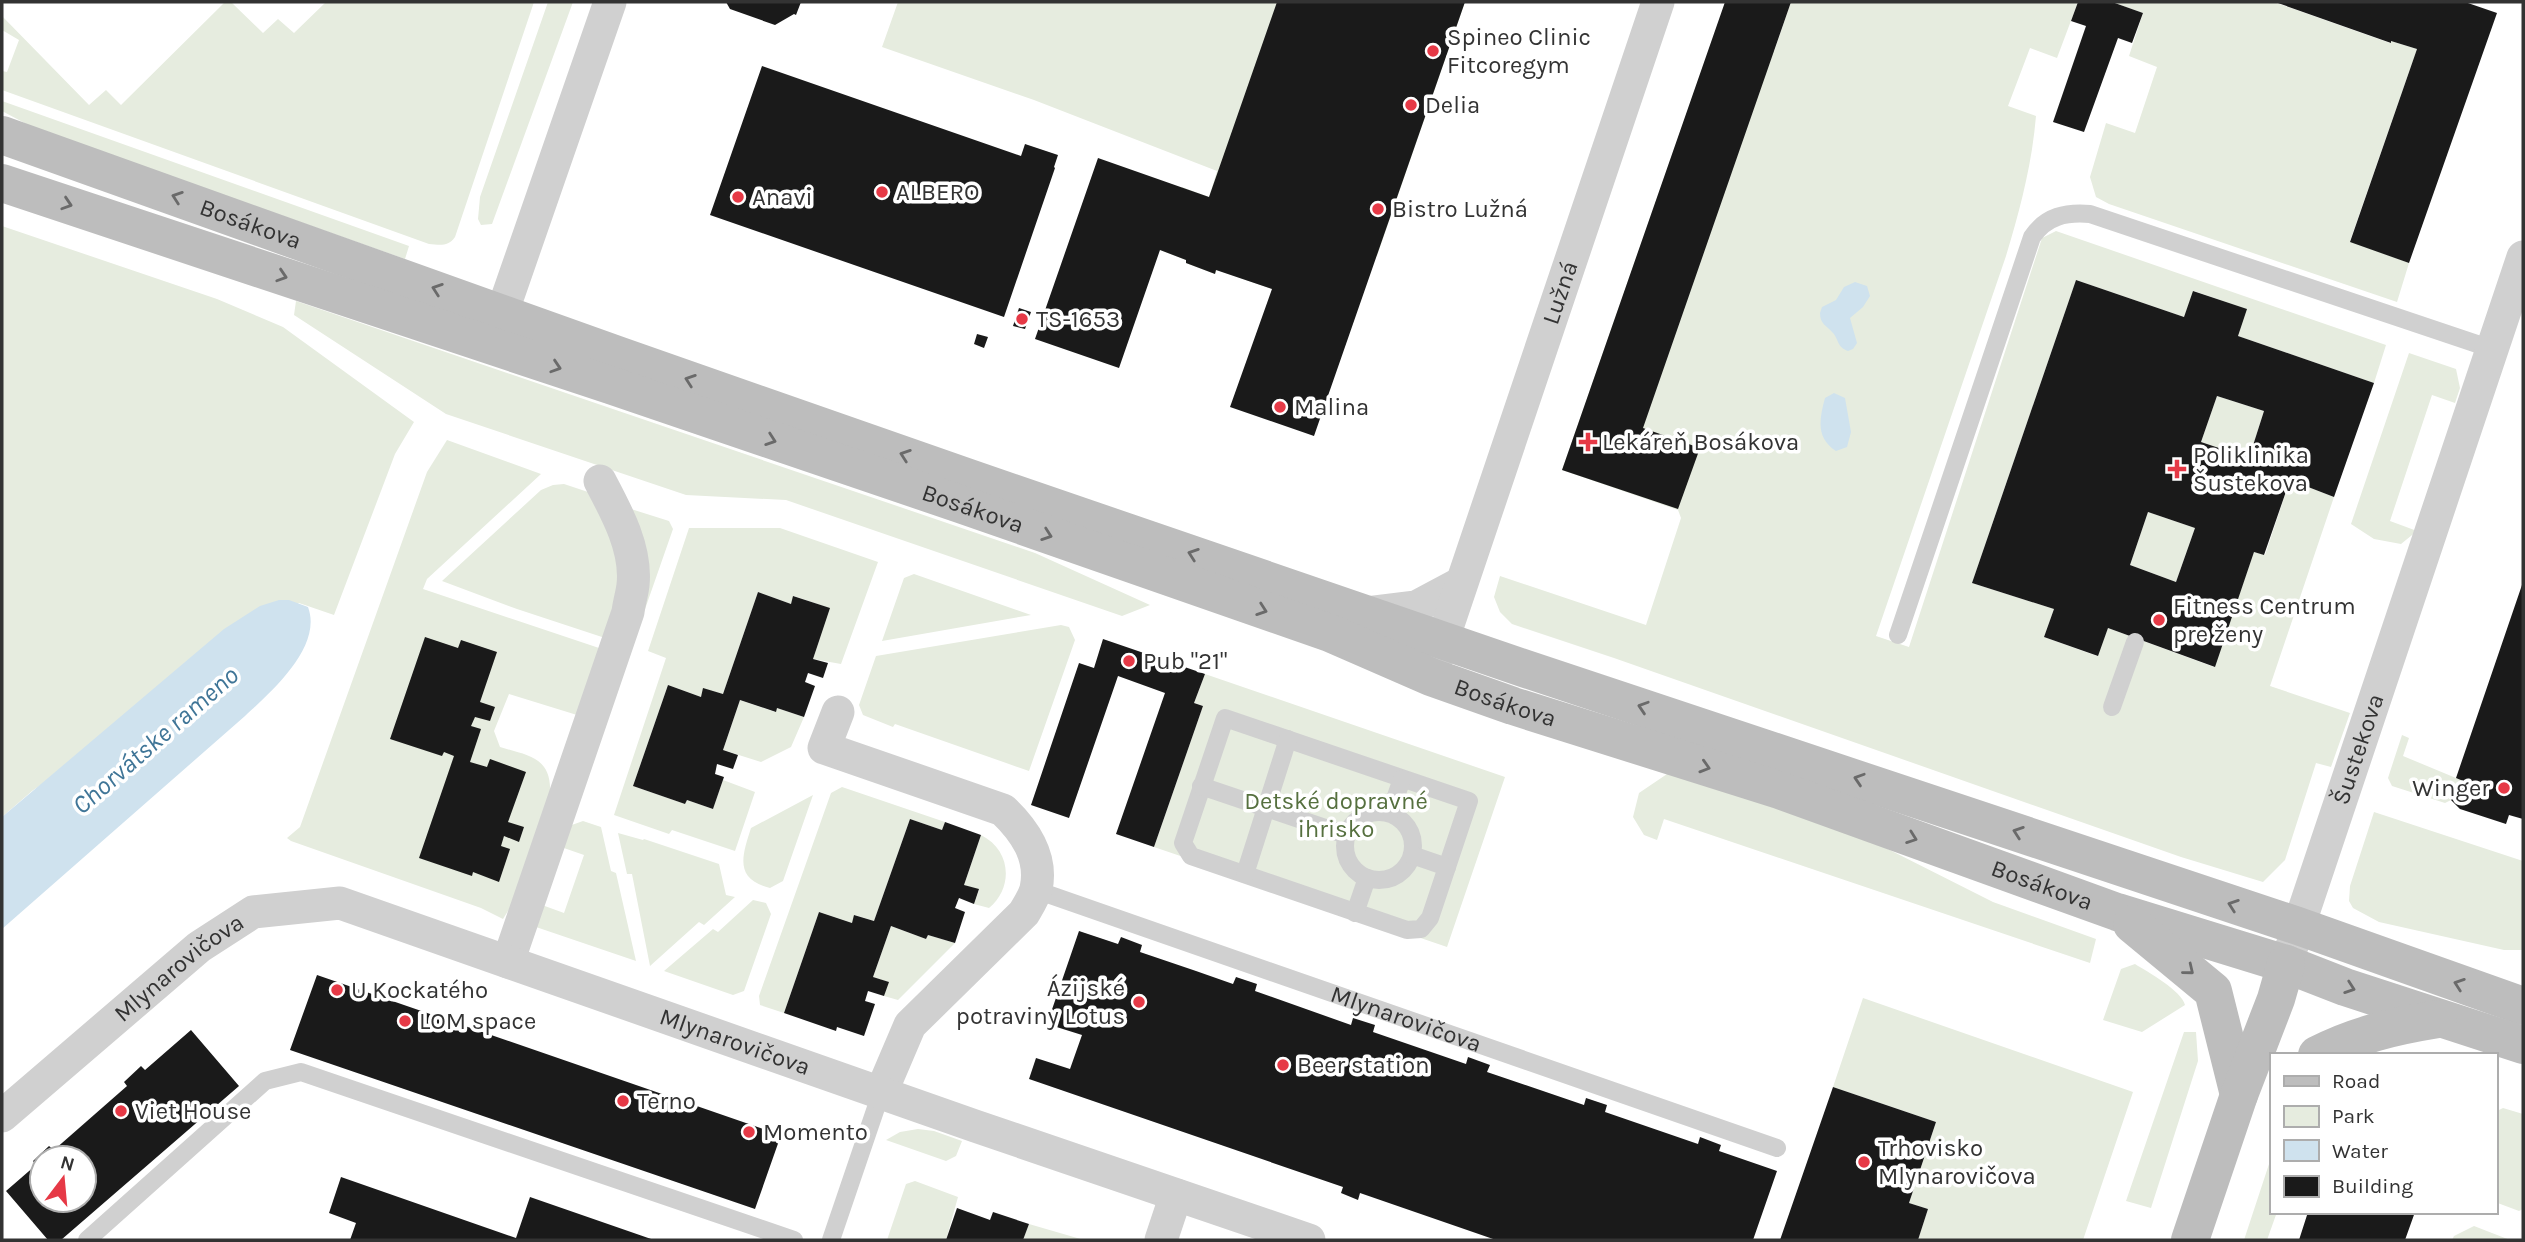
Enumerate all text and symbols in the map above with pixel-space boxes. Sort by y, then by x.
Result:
place label: Spineo Clinic Fitcoregym [1447,23,1591,79]
marker: Spineo Clinic Fitcoregym [1425,43,1441,59]
place label: Delia [1425,91,1480,119]
marker: Delia [1403,97,1419,113]
place label: ALBERO [896,178,980,206]
place label: Anavi [752,183,813,211]
marker: ALBERO [874,184,890,200]
marker: Anavi [730,189,746,205]
one-way arrow [171,191,183,205]
street label: Bosákova [196,193,305,255]
place label: Bistro Lužná [1392,195,1528,223]
one-way arrow [60,196,72,211]
marker: Bistro Lužná [1370,201,1386,217]
street label: Lužná [1536,257,1584,328]
one-way arrow [276,268,288,282]
one-way arrow [432,283,444,297]
place label: TS-1653 [1036,305,1120,333]
marker: TS-1653 [1014,311,1030,327]
one-way arrow [549,359,561,373]
one-way arrow [684,374,697,388]
place label: Malina [1294,393,1369,421]
marker: Malina [1272,399,1288,415]
place label: Lekáreň Bosákova [1602,428,1799,456]
one-way arrow [764,432,777,446]
marker: Lekáreň Bosákova [1580,434,1596,450]
place label: Poliklinika Šustekova [2193,441,2309,497]
one-way arrow [899,449,911,463]
marker: Poliklinika Šustekova [2167,459,2187,479]
street label: Bosákova [918,478,1027,539]
one-way arrow [1041,527,1053,541]
one-way arrow [1187,548,1199,562]
place label: Fitness Centrum pre ženy [2173,592,2356,648]
one-way arrow [1256,601,1268,615]
marker: Fitness Centrum pre ženy [2151,612,2167,628]
place label: Pub "21" [1143,647,1227,675]
marker: Pub "21" [1121,653,1137,669]
water label: Chorvátske rameno [66,660,245,821]
street label: Bosákova [1451,672,1560,733]
street label: Šustekova [2326,690,2390,808]
one-way arrow [1637,701,1649,715]
one-way arrow [1699,759,1711,774]
one-way arrow [1853,772,1865,787]
place label: Winger [2412,774,2490,802]
marker: Winger [2496,780,2512,796]
park label: Detské dopravné ihrisko [1244,787,1428,843]
one-way arrow [2012,826,2024,840]
one-way arrow [1906,830,1918,844]
street label: Bosákova [1988,854,2097,916]
one-way arrow [2228,899,2240,913]
street label: Mlynarovičova [108,908,249,1028]
one-way arrow [2181,962,2193,975]
place label: Ázijské potraviny Lotus [956,973,1125,1030]
place label: U Kockatého [351,976,488,1004]
one-way arrow [2453,978,2465,992]
street label: Mlynarovičova [1327,980,1485,1058]
one-way arrow [2344,980,2356,994]
marker: U Kockatého [329,982,345,998]
marker: Ázijské potraviny Lotus [1131,994,1147,1010]
street label: Mlynarovičova [656,1002,814,1081]
place label: LOM space [419,1007,536,1035]
marker: LOM space [397,1013,413,1029]
place label: Beer station [1297,1051,1430,1079]
legend [2270,1053,2497,1214]
marker: Beer station [1275,1057,1291,1073]
text: Road [2332,1069,2380,1093]
place label: Terno [637,1087,696,1115]
marker: Terno [615,1093,631,1109]
place label: Viet House [135,1097,251,1125]
marker: Viet House [113,1103,129,1119]
text: Park [2332,1104,2375,1128]
place label: Momento [763,1118,868,1146]
marker: Momento [741,1124,757,1140]
place label: Trhovisko Mlynarovičova [1878,1134,2036,1190]
text: Water [2332,1139,2388,1163]
north arrow [28,1144,98,1214]
text: N [58,1151,77,1176]
marker: Trhovisko Mlynarovičova [1856,1154,1872,1170]
text: Building [2332,1174,2413,1198]

